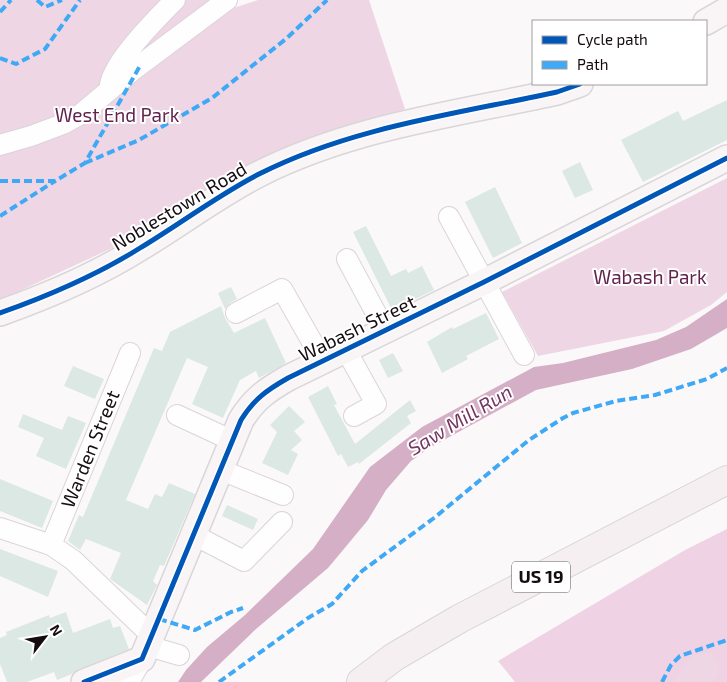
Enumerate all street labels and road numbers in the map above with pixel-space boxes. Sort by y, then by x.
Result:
street label: Noblestown Road [107,156,250,255]
street label: Wabash Street [295,289,419,366]
street label: Warden Street [55,387,124,511]
road number: US 19 [512,562,570,592]

